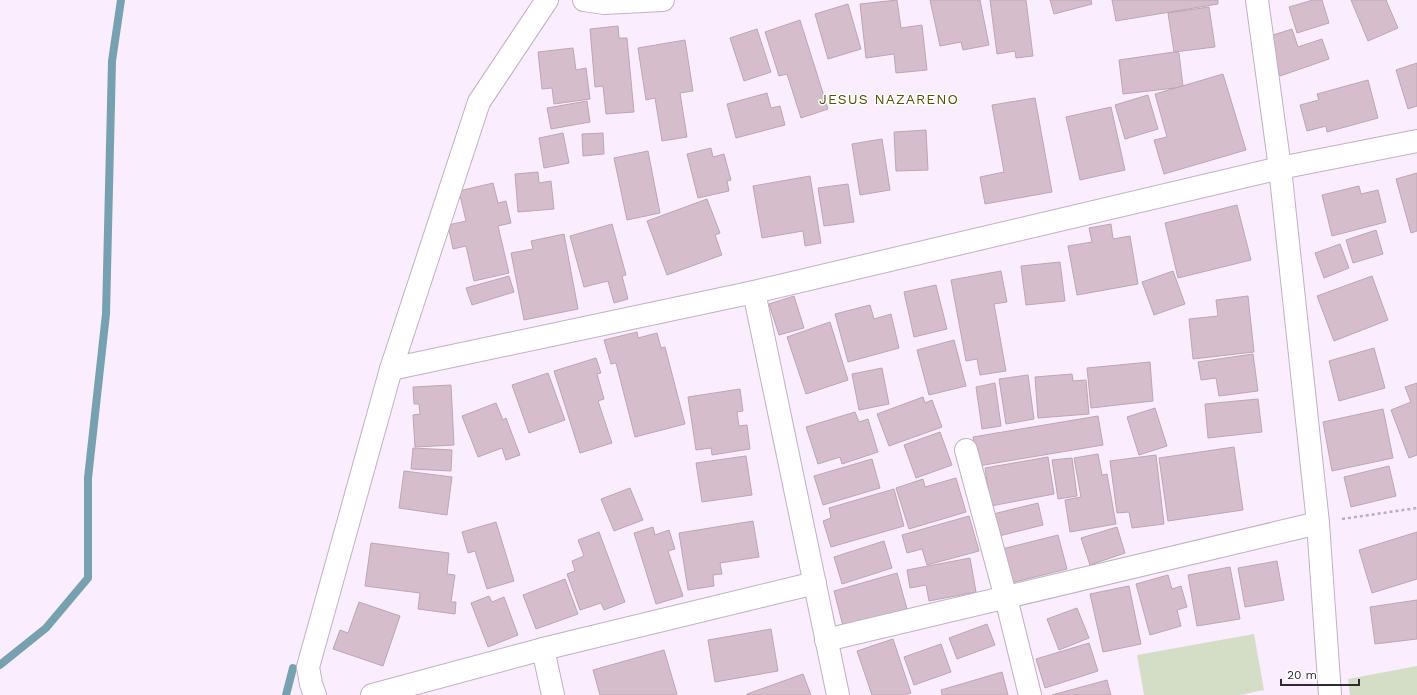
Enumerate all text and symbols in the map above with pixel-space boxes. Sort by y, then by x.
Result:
district label: JESUS NAZARENO [819,91,959,107]
scale bar [1281,661,1359,687]
text: 20 m [1287,668,1317,682]

